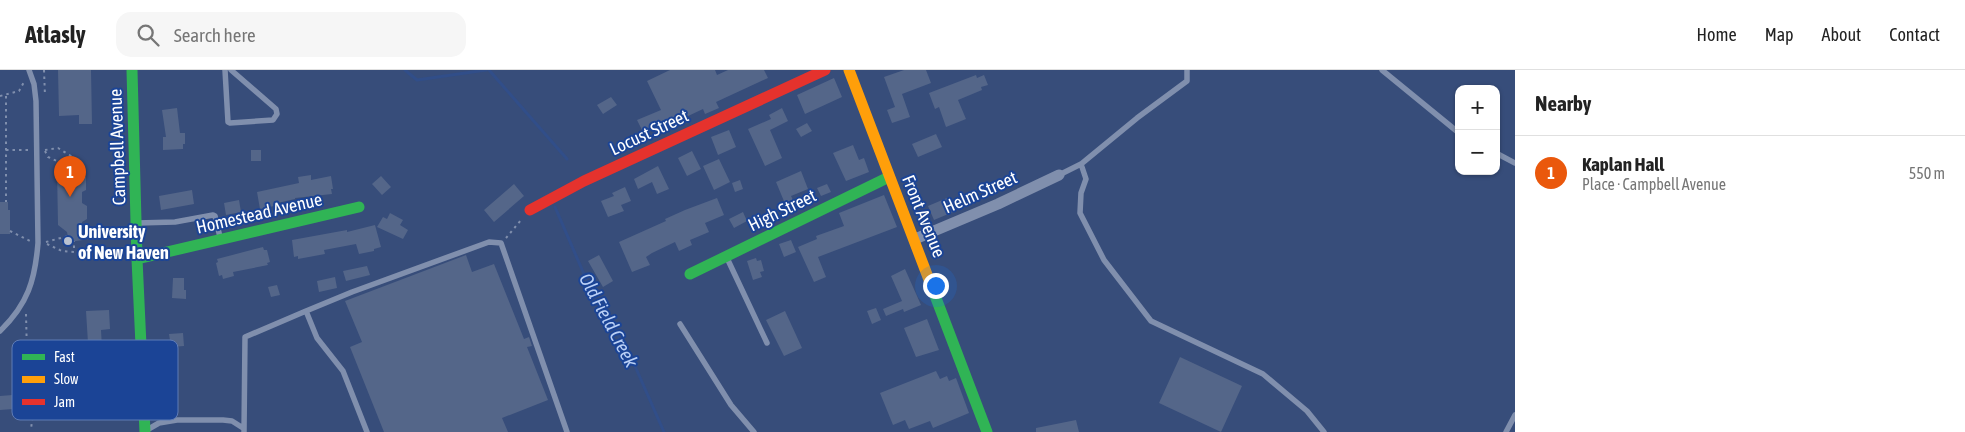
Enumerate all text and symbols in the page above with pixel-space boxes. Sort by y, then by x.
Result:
search box [116,12,466,57]
text: Atlasly [25,21,86,48]
icon: search [134,21,162,49]
text: Search here [174,24,256,46]
text: Home [1697,24,1737,45]
text: Map [1765,24,1794,45]
text: About [1822,24,1861,45]
text: Contact [1889,24,1940,45]
map controls [1455,85,1500,175]
button: + [1455,85,1500,130]
street label: Campbell Avenue [104,88,130,206]
text: Nearby [1535,91,1591,115]
street label: Locust Street [606,105,692,159]
button: − [1455,130,1500,175]
text: Kaplan Hall [1582,153,1664,175]
pin: 1 [54,156,86,197]
text: 1 [1547,164,1555,182]
text: 550 m [1909,164,1945,182]
street label: Helm Street [940,166,1020,218]
street label: Front Avenue [898,172,950,260]
text: Place · Campbell Avenue [1582,175,1726,193]
street label: High Street [745,185,819,235]
street label: Homestead Avenue [194,188,324,238]
place label: University of New Haven [78,221,169,263]
marker: University of New Haven [62,235,74,247]
water label: Old Field Creek [575,269,643,371]
your location [923,273,949,299]
legend [12,340,178,420]
text: Fast [54,349,75,365]
text: Slow [54,371,79,387]
text: Jam [54,394,75,410]

